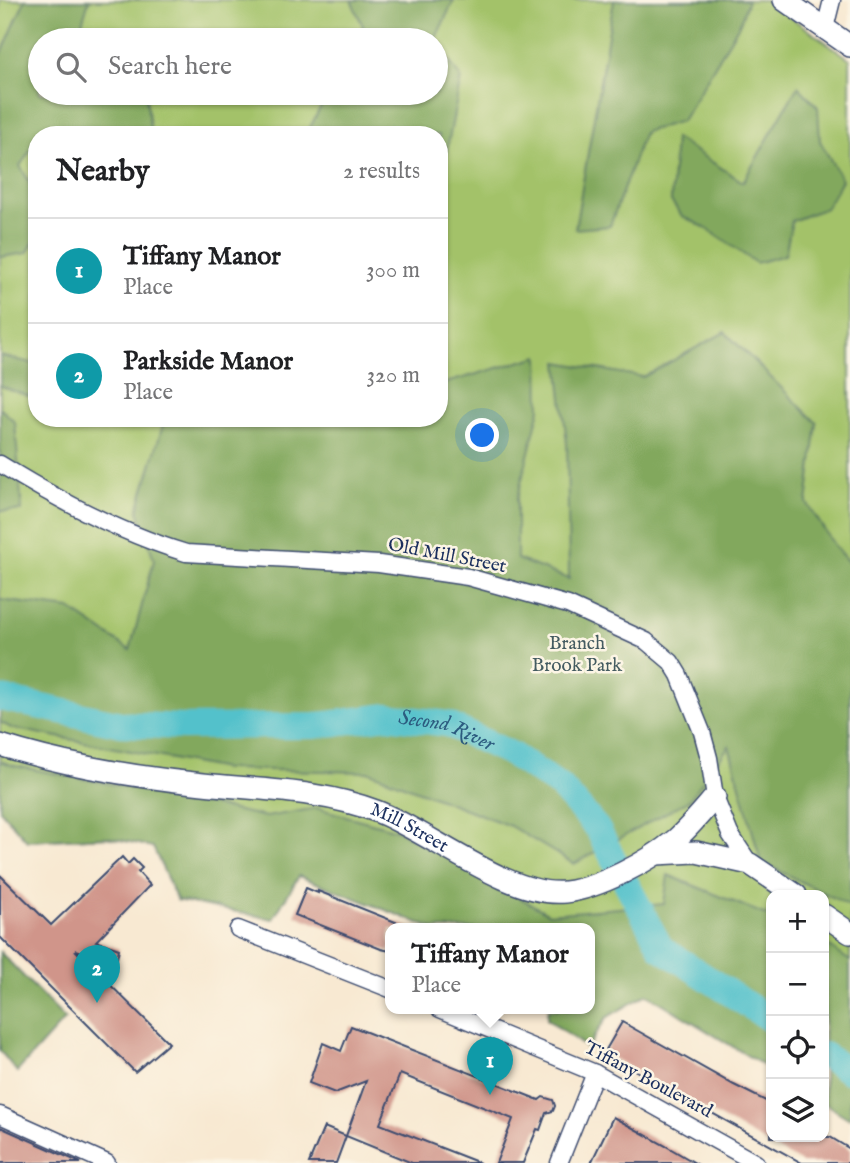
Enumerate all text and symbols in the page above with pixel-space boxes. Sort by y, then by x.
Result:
search box [28,28,448,105]
icon: search [52,48,90,86]
text: Search here [108,50,232,83]
text: Nearby [56,153,149,191]
text: 2 results [343,157,420,186]
text: Tiffany Manor [123,240,281,273]
text: 1 [75,256,83,285]
text: 300 m [366,256,420,285]
text: Place [123,273,173,302]
text: Parkside Manor [123,345,293,378]
text: 2 [74,361,84,390]
text: 320 m [367,361,420,390]
text: Place [123,378,173,407]
your location [465,418,499,452]
street label: Old Mill Street [386,533,509,579]
park label: Branch Brook Park [532,632,623,678]
water label: Second River [397,704,500,758]
street label: Mill Street [367,798,453,859]
map controls [766,890,829,1142]
button: + [766,890,829,953]
popup [385,923,595,1014]
text: Tiffany Manor [411,938,569,971]
pin: 2 [74,945,120,1003]
button: − [766,953,829,1016]
text: Place [411,971,461,1000]
button: locate [766,1016,829,1079]
street label: Tiffany Boulevard [580,1036,717,1124]
pin: 1 [467,1037,513,1095]
button: layers [766,1079,829,1142]

